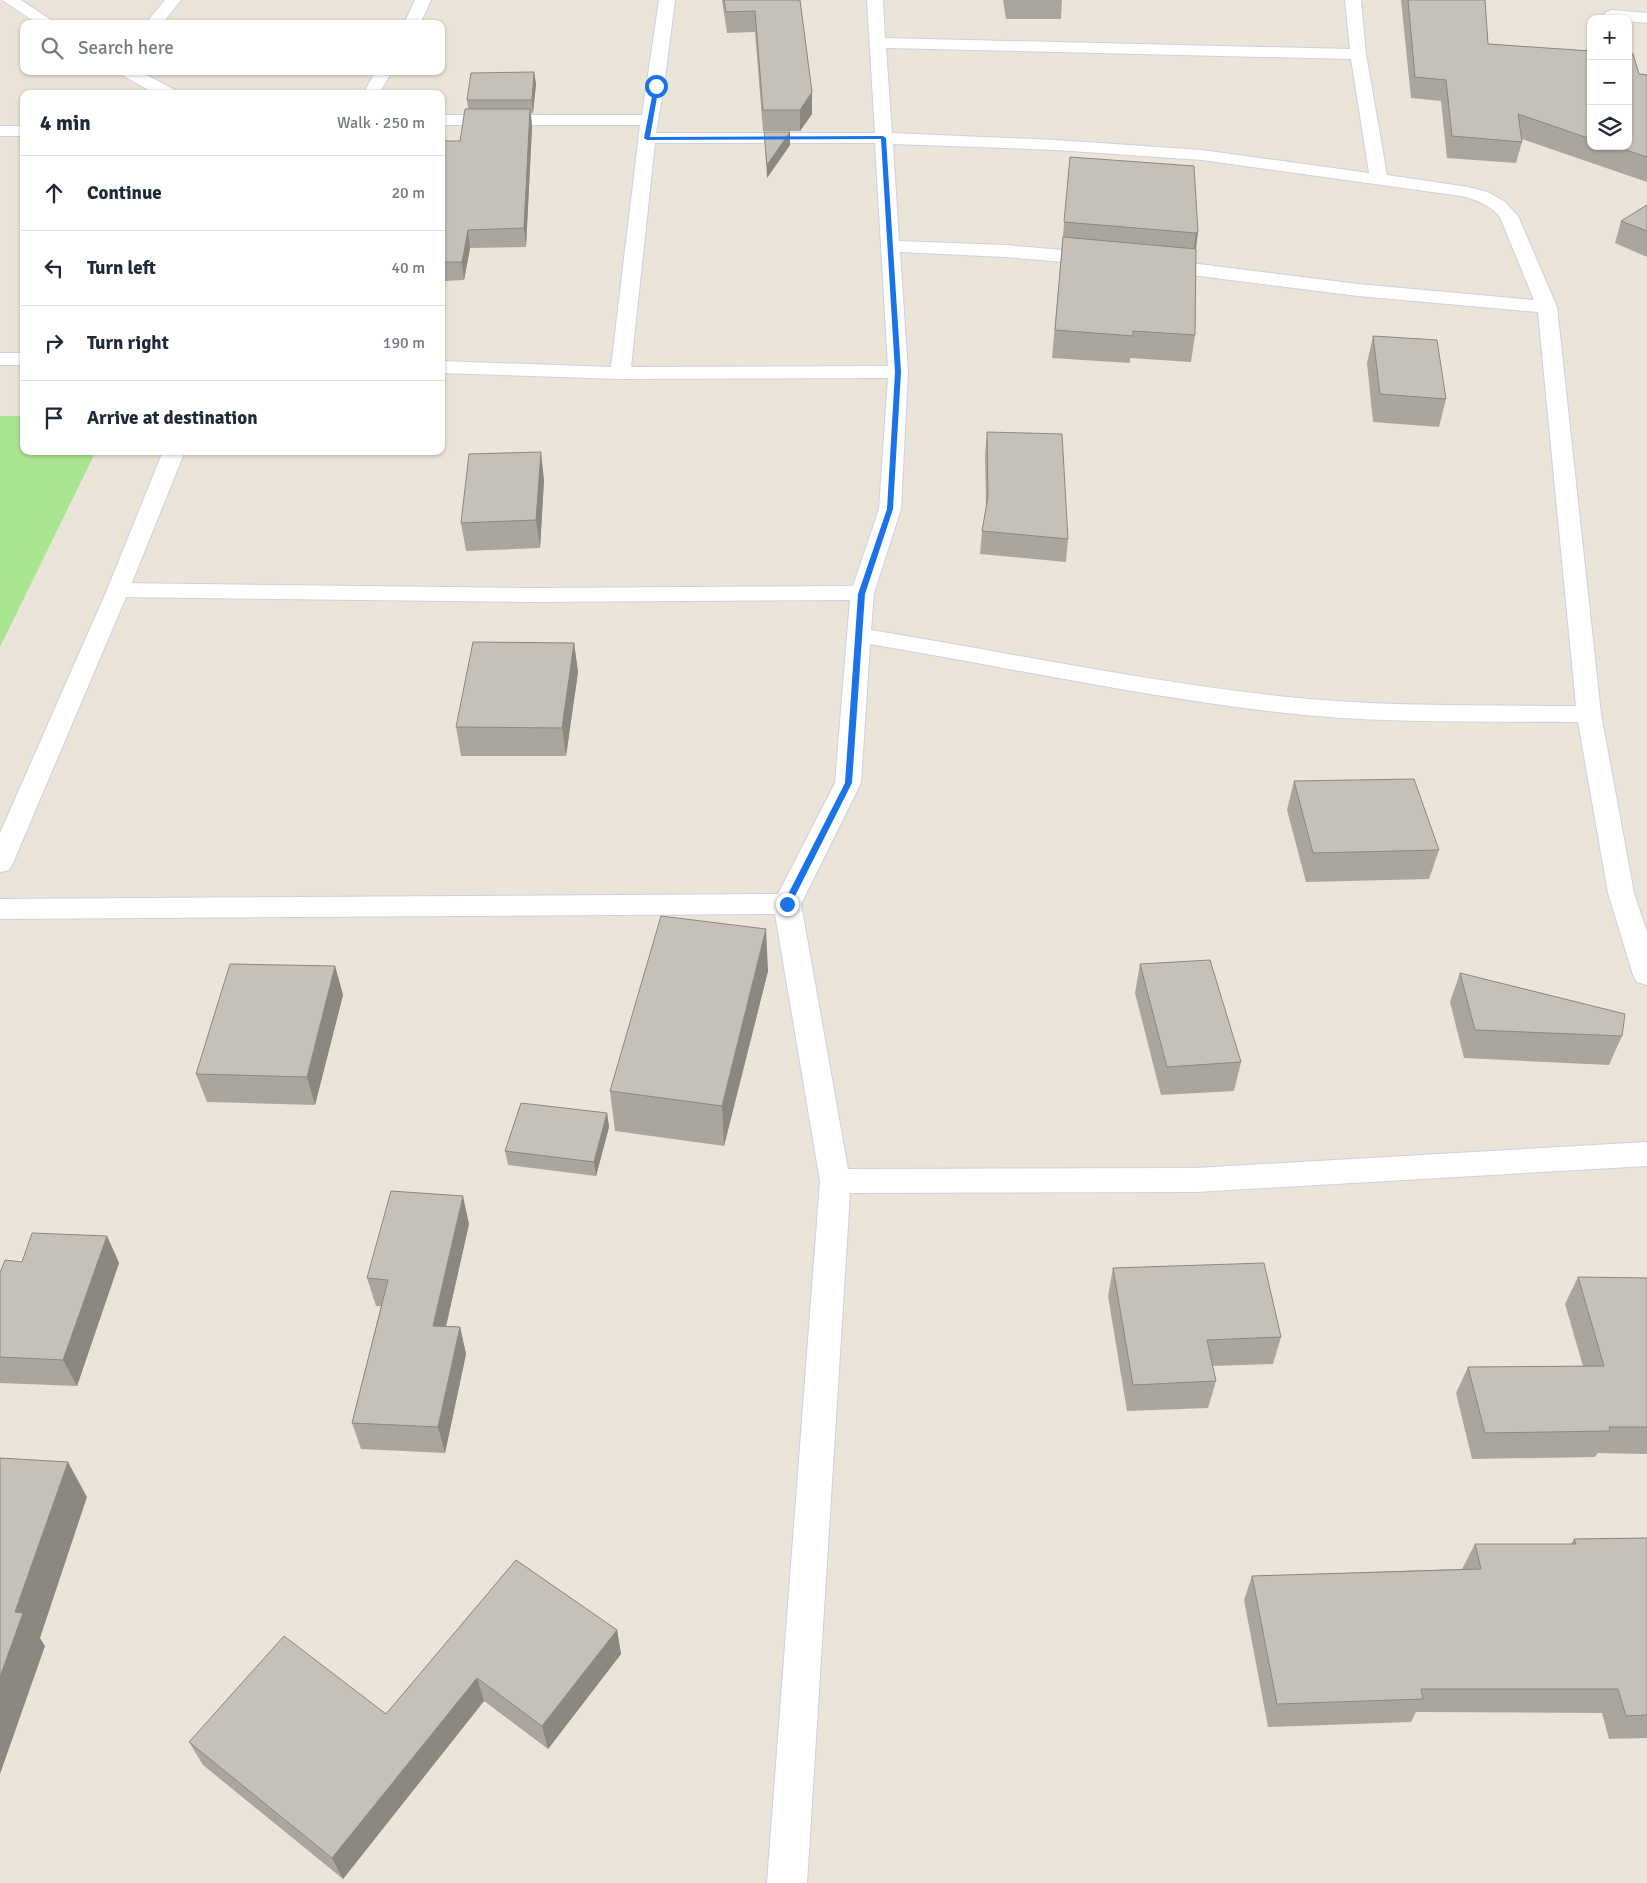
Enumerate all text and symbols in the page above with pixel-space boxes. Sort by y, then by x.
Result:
map controls [1587,15,1632,150]
button: + [1587,15,1632,60]
search box [20,20,445,75]
icon: search [38,34,66,62]
text: Search here [78,36,174,60]
button: − [1587,60,1632,105]
route start [645,75,668,98]
button: layers [1587,105,1632,150]
text: 4 min [40,110,91,136]
text: Walk · 250 m [337,113,425,133]
icon: ahead [40,179,68,207]
text: Continue [87,181,162,205]
text: 20 m [391,183,425,203]
icon: left [40,254,68,282]
text: Turn left [87,256,156,280]
text: 40 m [391,258,425,278]
icon: right [40,329,68,357]
text: Turn right [87,331,169,355]
text: 190 m [383,333,425,353]
icon: arrive [40,404,68,432]
text: Arrive at destination [87,406,258,430]
route end [776,893,799,916]

